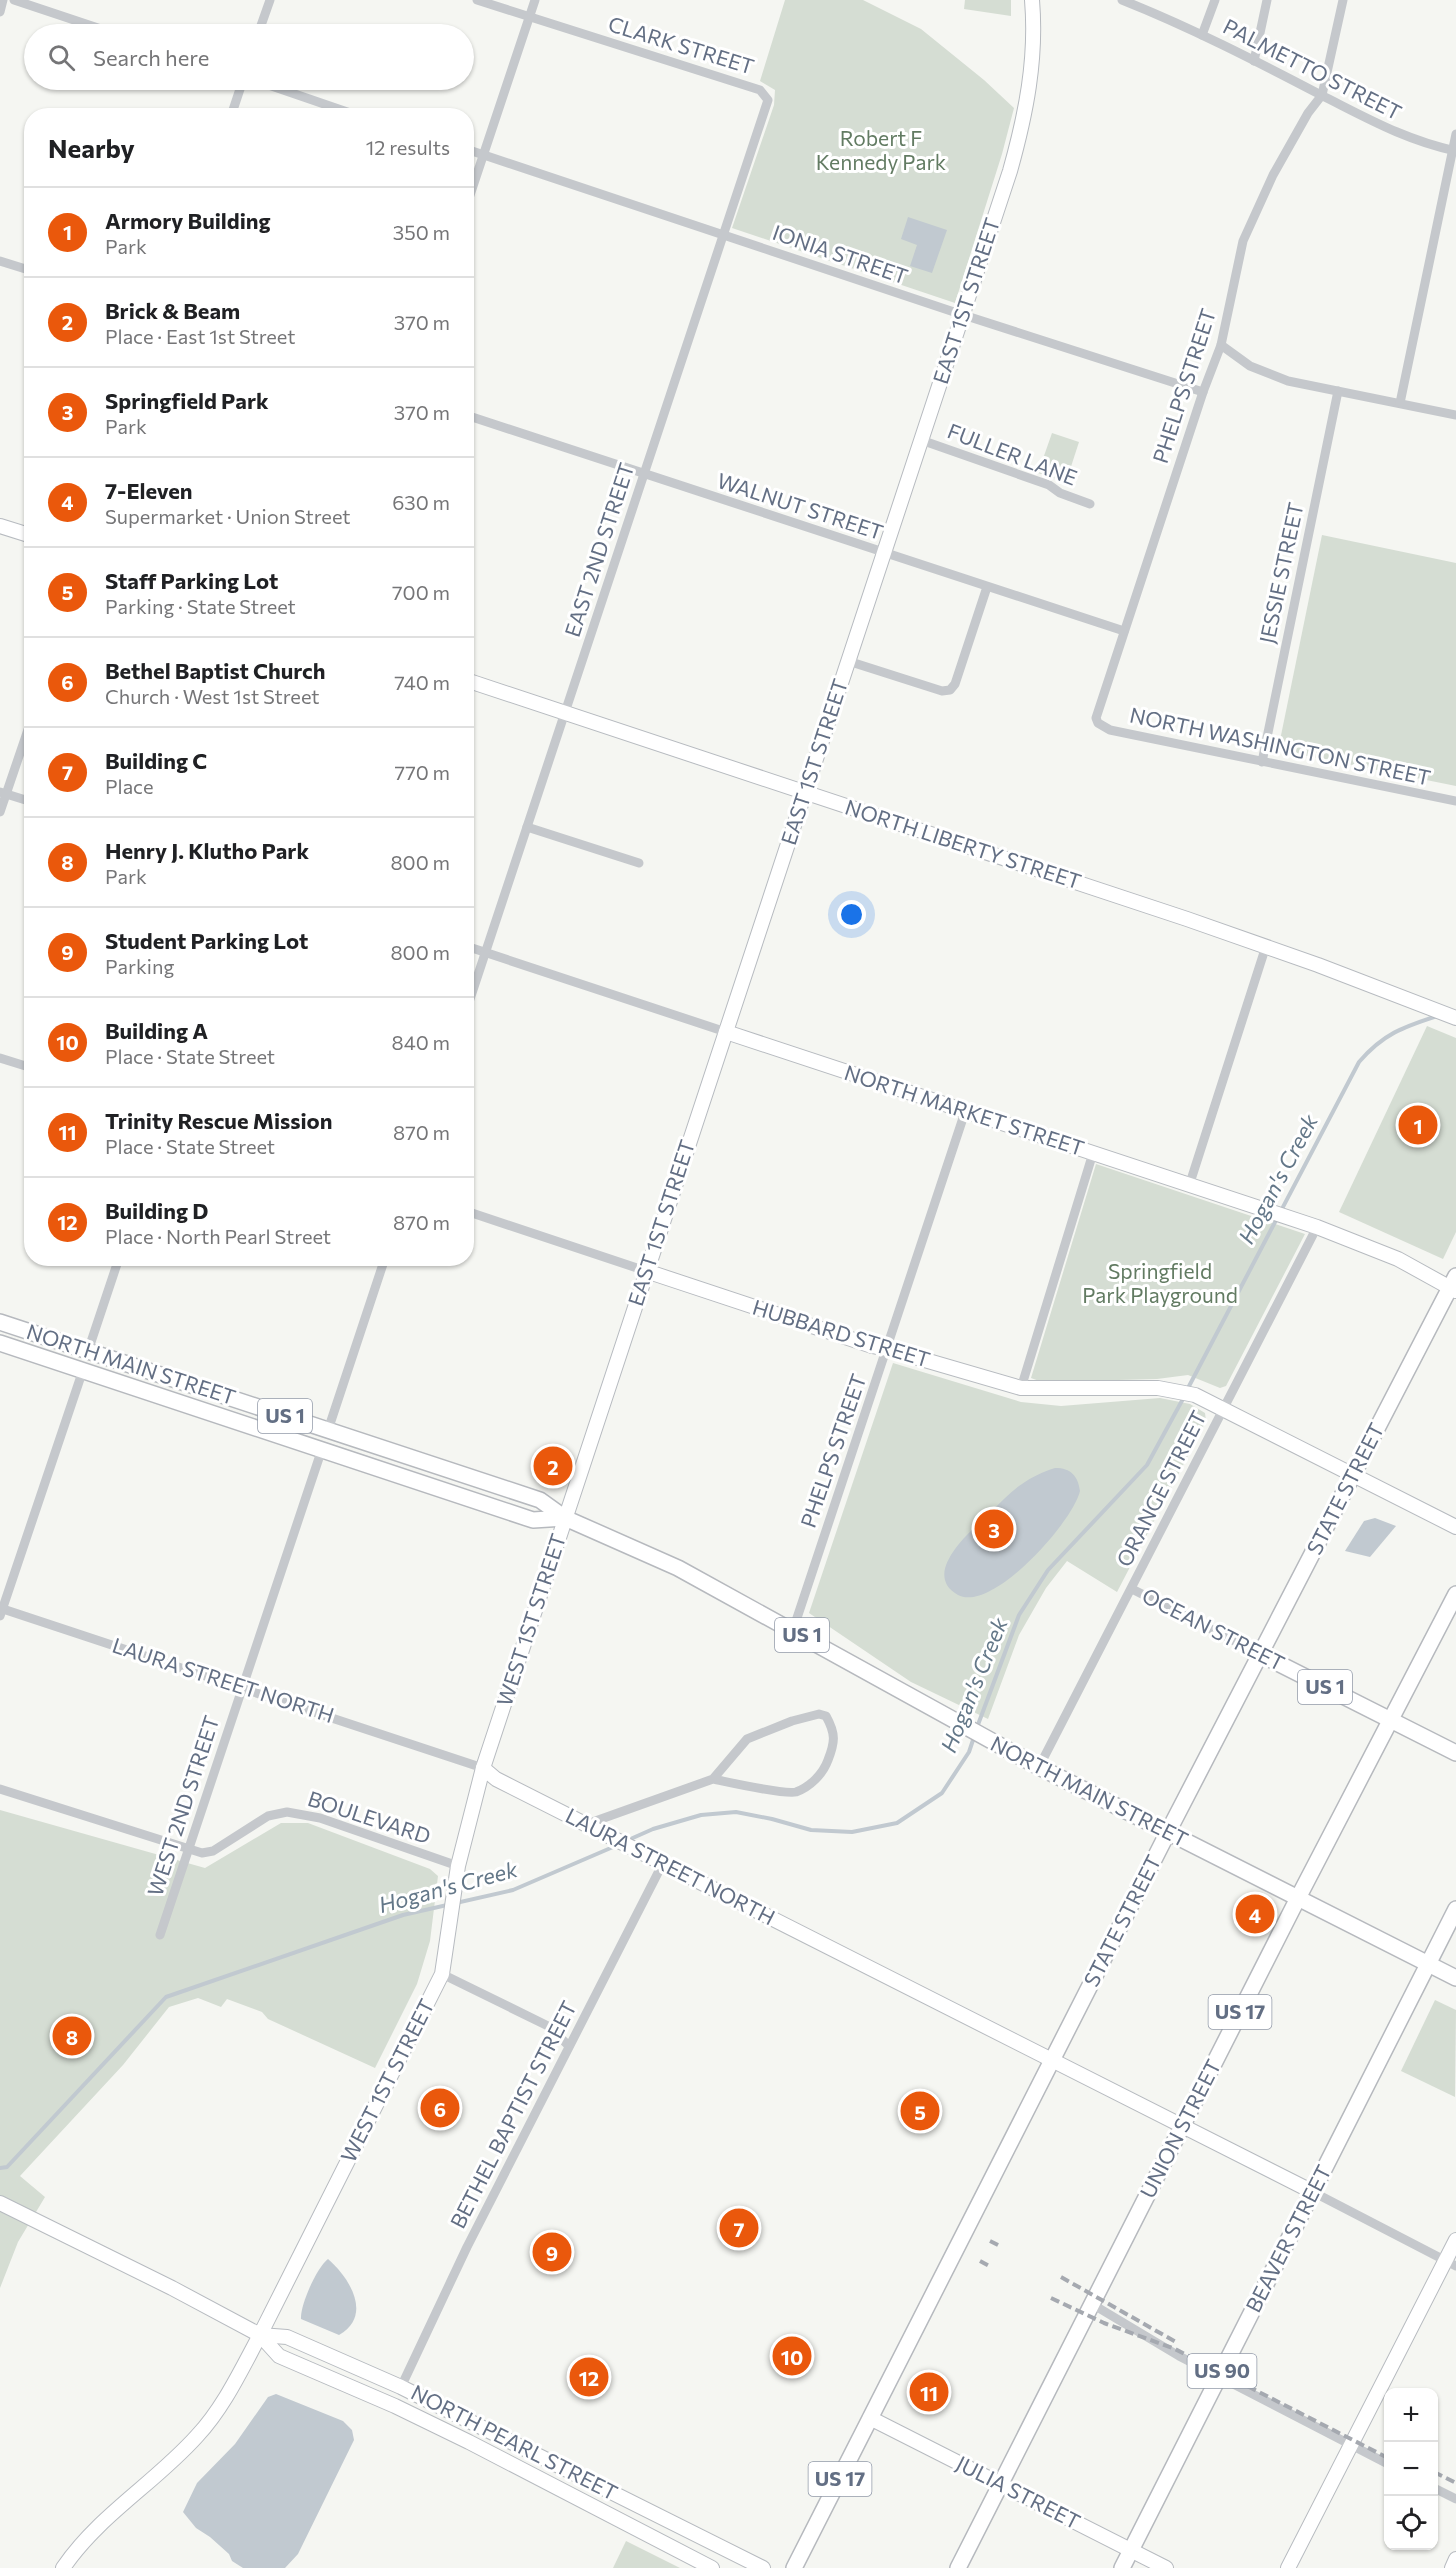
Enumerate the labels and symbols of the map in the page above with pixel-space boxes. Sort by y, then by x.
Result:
street label: CLARK STREET [606,11,757,79]
street label: PALMETTO STREET [1219,13,1406,124]
park label: Robert F Kennedy Park [816,125,946,174]
street label: EAST 1ST STREET [927,214,1004,387]
street label: IONIA STREET [770,219,911,288]
street label: PHELPS STREET [1147,305,1220,466]
street label: FULLER LANE [944,417,1081,490]
street label: EAST 2ND STREET [559,459,638,640]
street label: WALNUT STREET [714,467,887,544]
street label: JESSIE STREET [1253,500,1308,645]
street label: EAST 1ST STREET [775,675,852,848]
street label: NORTH WASHINGTON STREET [1128,701,1433,790]
street label: NORTH LIBERTY STREET [842,794,1085,894]
your location [837,900,866,929]
street label: NORTH MARKET STREET [841,1059,1087,1160]
pin: 1 [1398,1102,1438,1148]
water label: Hogan's Creek [1232,1108,1323,1248]
street label: EAST 1ST STREET [622,1136,699,1309]
park label: Springfield Park Playground [1082,1258,1238,1307]
street label: HUBBARD STREET [750,1294,933,1371]
street label: NORTH MAIN STREET [24,1318,239,1409]
street label: PHELPS STREET [795,1370,871,1531]
road number: US 1 [258,1399,312,1433]
street label: ORANGE STREET [1111,1406,1211,1570]
street label: STATE STREET [1301,1418,1389,1558]
pin: 2 [534,1444,572,1488]
pin: 3 [974,1506,1014,1552]
street label: WEST 1ST STREET [491,1530,570,1709]
street label: OCEAN STREET [1138,1582,1289,1675]
water label: Hogan's Creek [934,1613,1013,1756]
road number: US 1 [775,1618,829,1652]
street label: LAURA STREET NORTH [109,1632,337,1727]
road number: US 1 [1298,1670,1352,1704]
street label: WEST 2ND STREET [142,1712,224,1899]
street label: NORTH MAIN STREET [987,1730,1193,1851]
street label: BOULEVARD [305,1785,434,1848]
street label: LAURA STREET NORTH [562,1802,780,1929]
street label: STATE STREET [1078,1850,1166,1990]
water label: Hogan's Creek [375,1855,521,1918]
pin: 4 [1236,1892,1274,1936]
street label: WEST 1ST STREET [335,1994,439,2166]
road number: US 17 [1208,1995,1272,2029]
street label: BETHEL BAPTIST STREET [444,1996,581,2232]
pin: 8 [52,2014,92,2058]
street label: UNION STREET [1134,2055,1225,2202]
pin: 6 [420,2086,460,2130]
pin: 5 [900,2088,940,2134]
street label: BEAVER STREET [1240,2161,1336,2316]
pin: 7 [720,2206,758,2250]
pin: 9 [532,2230,572,2274]
pin: 10 [772,2334,812,2378]
pin: 12 [570,2354,608,2400]
road number: US 90 [1188,2354,1256,2388]
pin: 11 [910,2370,948,2414]
street label: NORTH PEARL STREET [407,2379,622,2505]
street label: JULIA STREET [952,2450,1085,2534]
road number: US 17 [808,2462,872,2496]

